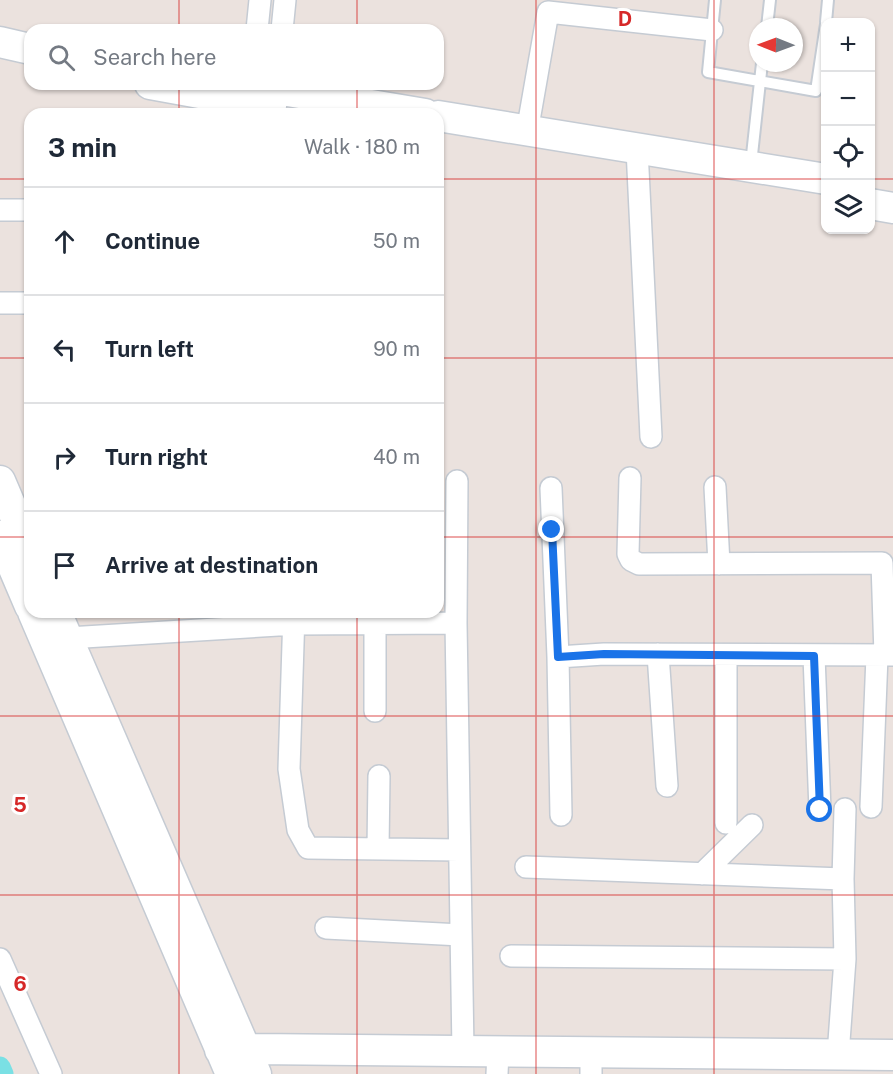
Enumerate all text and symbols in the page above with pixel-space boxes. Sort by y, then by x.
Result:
text: D [618,7,632,31]
north arrow [749,18,803,72]
map controls [821,18,875,234]
button: + [821,18,875,72]
search box [24,24,444,90]
icon: search [45,41,78,74]
text: Search here [93,44,217,70]
button: − [821,72,875,126]
button: locate [821,126,875,180]
text: 3 min [48,132,117,163]
text: Walk · 180 m [304,135,420,159]
button: layers [821,180,875,234]
icon: ahead [48,225,81,258]
text: Continue [105,228,200,254]
text: 50 m [373,229,420,253]
icon: left [48,333,81,366]
text: Turn left [105,336,194,362]
text: 90 m [373,337,420,361]
icon: right [48,441,81,474]
text: Turn right [105,444,208,470]
text: 40 m [373,445,420,469]
route end [538,516,564,542]
icon: arrive [48,549,81,582]
text: Arrive at destination [105,552,318,578]
text: 5 [13,793,27,817]
route start [806,796,832,822]
text: 6 [13,972,27,996]

